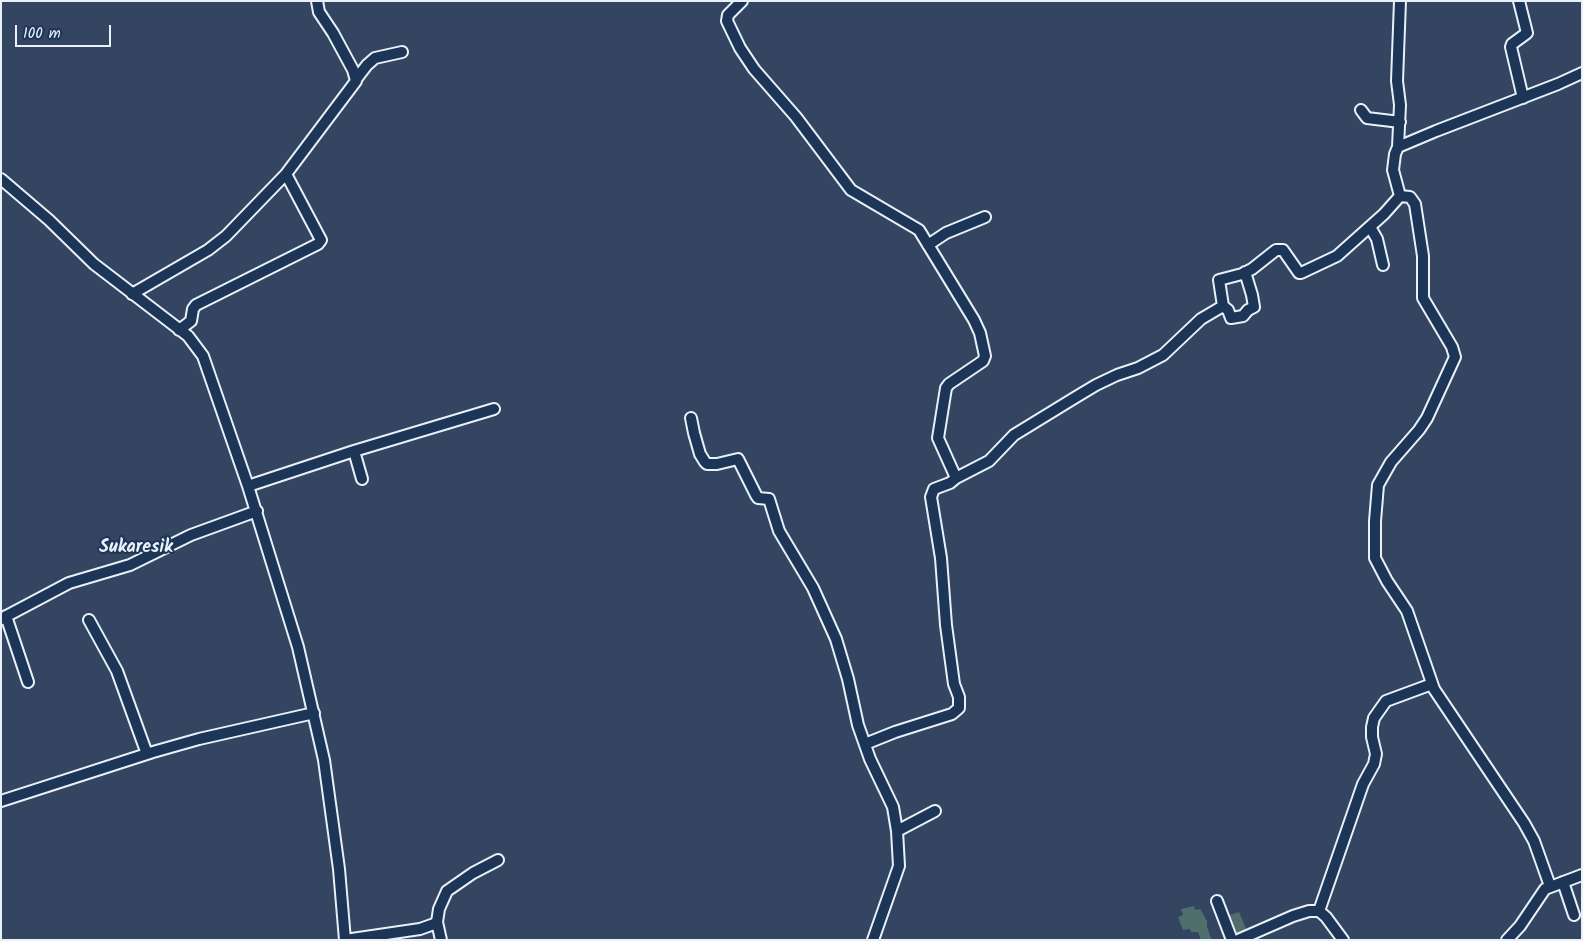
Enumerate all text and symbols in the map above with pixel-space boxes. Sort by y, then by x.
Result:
scale bar [18,15,114,47]
text: 100 m [23,22,61,46]
district label: Sukaresik [99,538,173,560]

